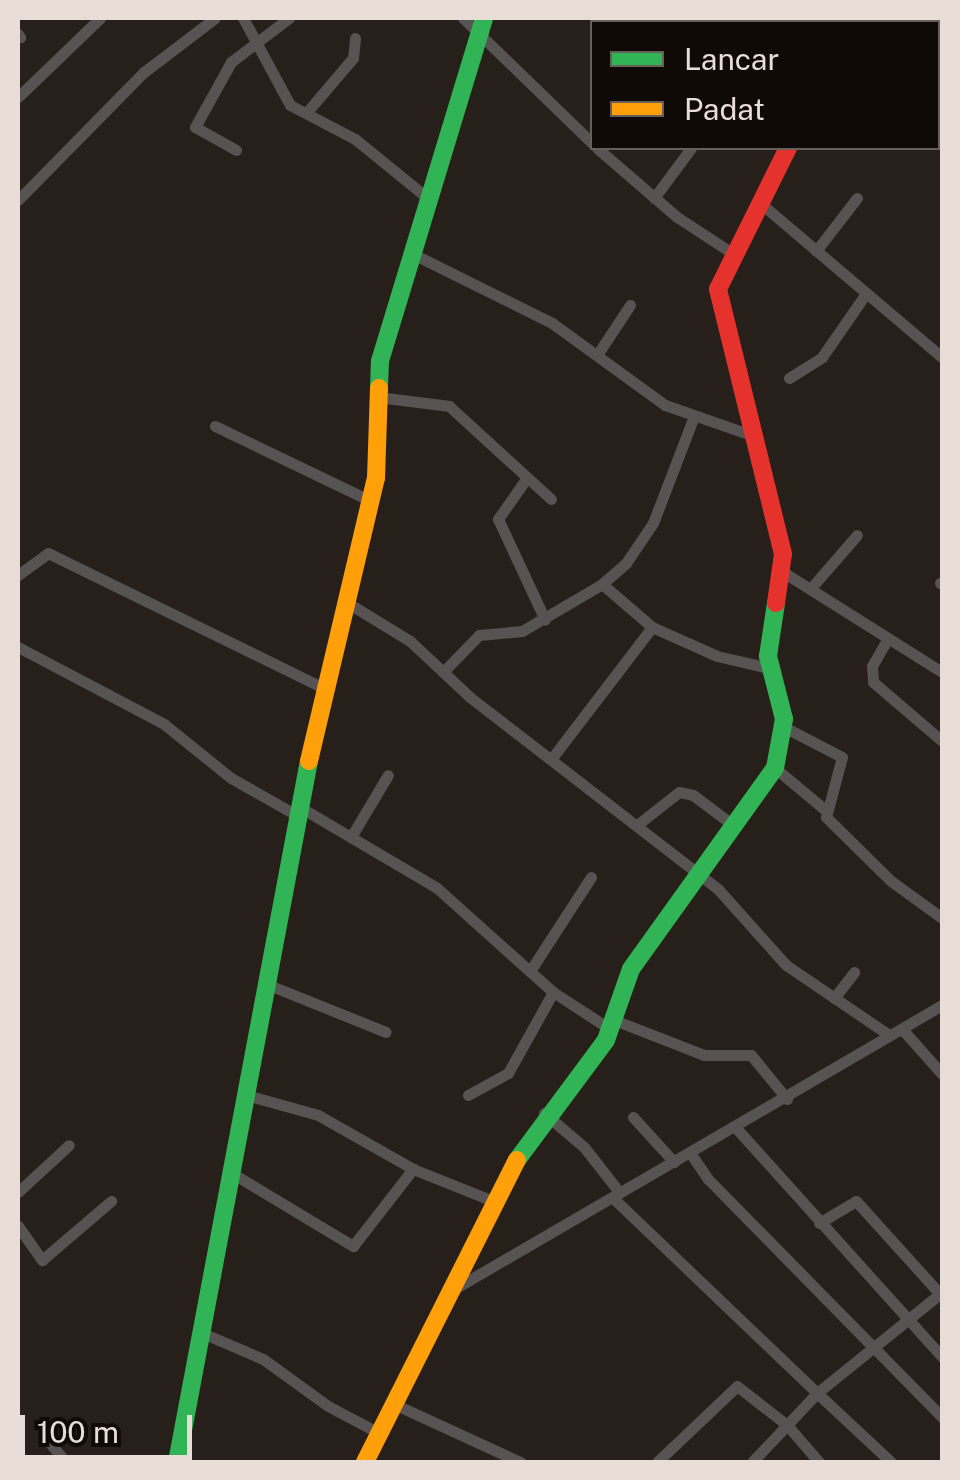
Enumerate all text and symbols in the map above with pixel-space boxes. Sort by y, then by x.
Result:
legend [590,20,940,150]
text: Lancar [684,41,779,77]
text: Padat [684,91,765,127]
scale bar [25,1395,198,1457]
text: 100 m [37,1414,119,1450]

